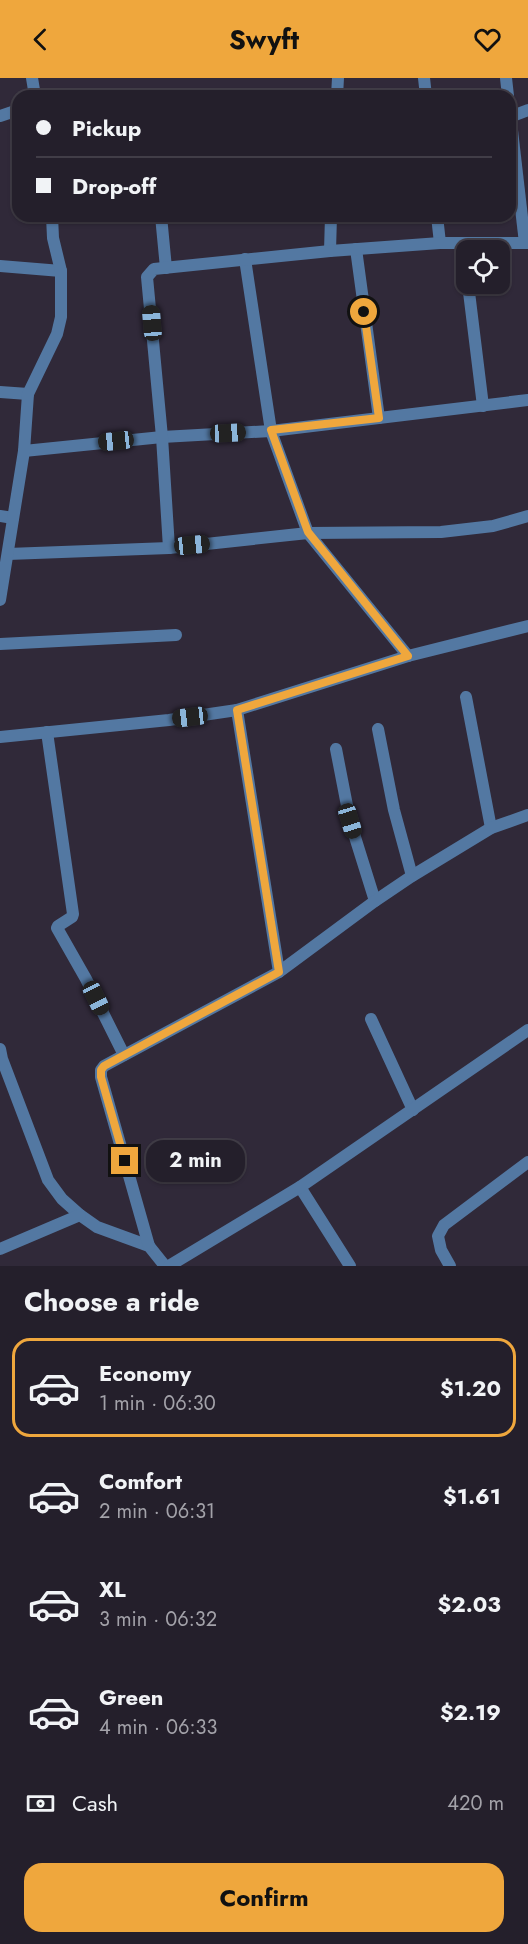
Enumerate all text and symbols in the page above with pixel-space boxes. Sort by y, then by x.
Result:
text: Swyft [229,20,299,59]
icon: back [24,23,57,56]
icon: heart [471,23,504,56]
text: Pickup [72,112,141,144]
text: Drop-off [72,170,156,202]
map controls [456,240,510,294]
button: locate [456,240,510,294]
route start [350,298,377,325]
car [141,304,163,342]
car [210,423,246,443]
car [97,430,135,452]
car [173,534,211,556]
car [171,706,209,728]
car [336,801,364,841]
car [80,978,112,1018]
callout: 2 min [146,1140,245,1182]
text: 2 min [169,1146,222,1175]
route end [111,1147,138,1174]
text: Choose a ride [24,1282,199,1321]
text: Economy [99,1357,191,1389]
icon: car [27,1361,81,1415]
text: $1.20 [440,1372,501,1404]
text: 1 min · 06:30 [99,1389,216,1418]
text: Comfort [99,1465,182,1497]
icon: car [27,1469,81,1523]
text: $1.61 [443,1480,501,1512]
text: 2 min · 06:31 [99,1497,215,1526]
text: XL [99,1573,126,1605]
icon: car [27,1577,81,1631]
text: $2.03 [438,1588,501,1620]
text: 3 min · 06:32 [99,1605,217,1634]
text: Green [99,1681,163,1713]
icon: car [27,1685,81,1739]
text: $2.19 [440,1696,501,1728]
text: 4 min · 06:33 [99,1713,217,1742]
icon: cash [24,1787,57,1820]
text: Cash [72,1787,118,1819]
text: 420 m [447,1789,504,1818]
button: Confirm [24,1863,504,1932]

